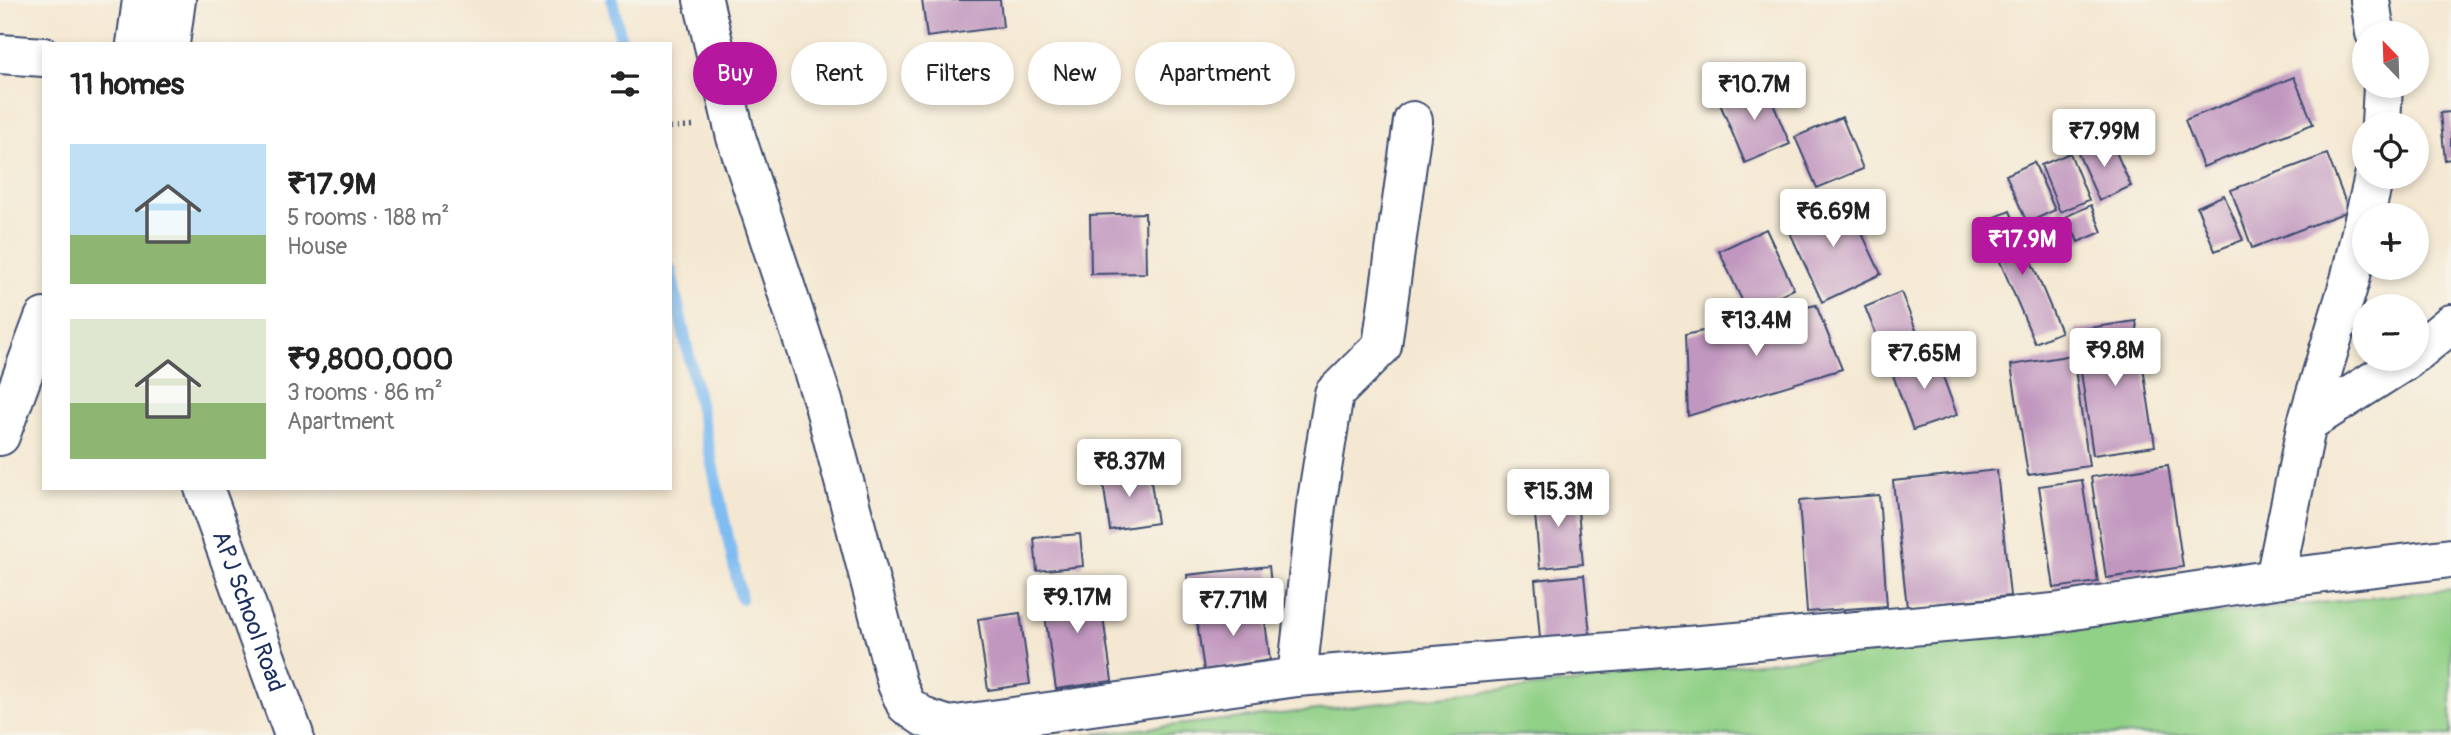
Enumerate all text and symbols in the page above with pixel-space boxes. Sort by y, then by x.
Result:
north arrow [2352,21,2429,98]
map controls [2352,21,2429,371]
chip: Buy [693,42,777,105]
chip: Rent [791,42,887,105]
chip: Filters [901,42,1014,105]
chip: New [1028,42,1121,105]
chip: Apartment [1135,42,1295,105]
pin: ₹10.7M [1697,62,1811,122]
icon: filters [606,65,644,103]
text: 11 homes [70,66,184,103]
text: ₹10.7M [1718,70,1790,99]
pin: ₹7.99M [2047,110,2161,169]
button: locate [2352,112,2429,189]
text: ₹7.99M [2068,117,2140,146]
text: ₹17.9M [287,166,376,203]
icon: home [126,172,210,256]
pin: ₹6.69M [1776,190,1890,249]
text: ₹6.69M [1796,197,1870,226]
text: 5 rooms · 188 m² [287,203,449,232]
button: + [2352,203,2429,280]
pin: ₹17.9M [1965,218,2079,277]
text: ₹17.9M [1988,225,2056,254]
text: House [287,232,347,261]
button: − [2352,294,2429,371]
pin: ₹13.4M [1699,298,1813,358]
text: ₹13.4M [1721,306,1791,335]
pin: ₹9.8M [2066,328,2164,388]
pin: ₹7.65M [1867,332,1981,391]
text: ₹9.8M [2086,336,2144,365]
text: ₹7.65M [1887,339,1961,368]
text: ₹9,800,000 [287,341,453,378]
icon: home [126,347,210,431]
text: 3 rooms · 86 m² [287,378,443,407]
text: Apartment [287,407,394,436]
pin: ₹8.37M [1072,440,1186,499]
text: ₹8.37M [1093,447,1165,476]
pin: ₹15.3M [1501,470,1615,529]
text: ₹15.3M [1523,477,1593,506]
street label: APJ School Road [206,527,291,696]
pin: ₹9.17M [1020,576,1134,635]
pin: ₹7.71M [1176,578,1290,638]
text: ₹9.17M [1043,583,1111,612]
text: ₹7.71M [1199,586,1267,615]

